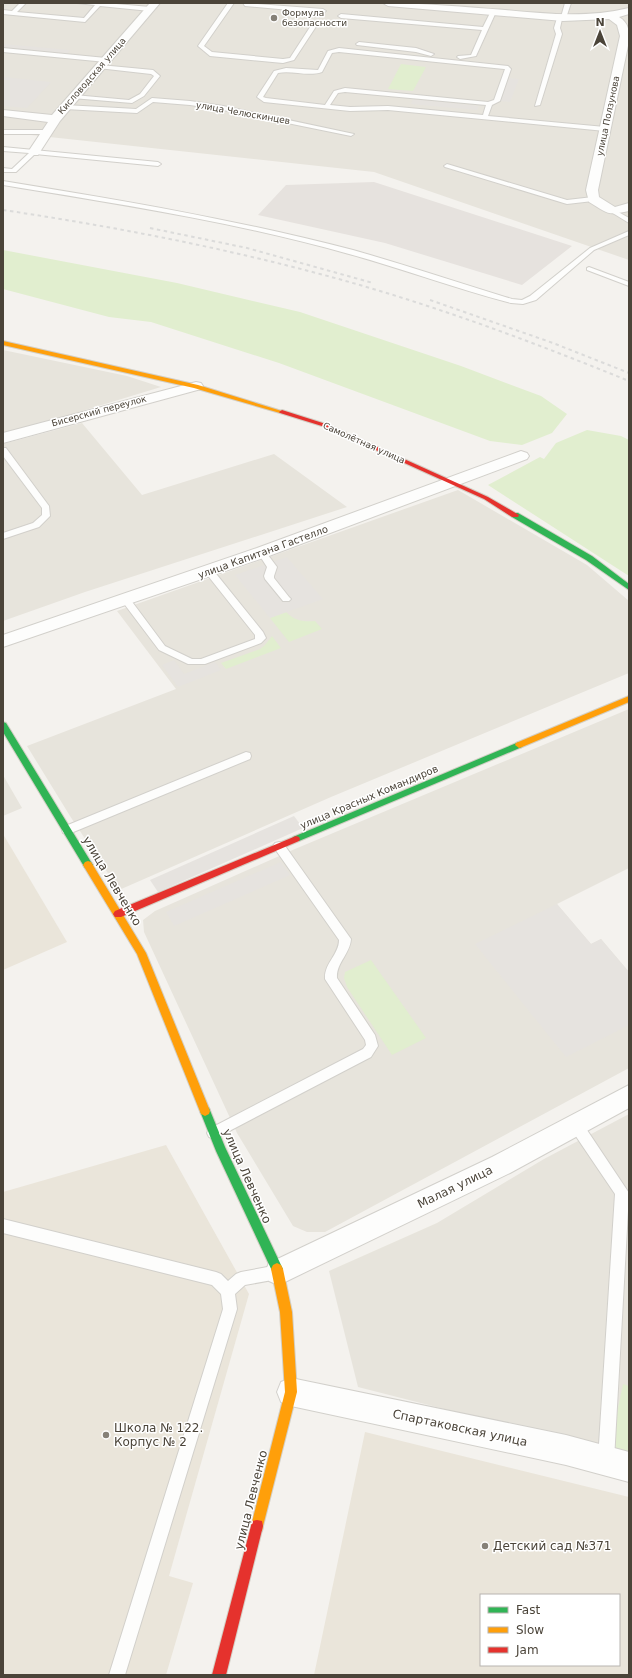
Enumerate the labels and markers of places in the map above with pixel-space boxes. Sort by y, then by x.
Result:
place label: Формула безопасности [282,8,347,28]
marker: Формула безопасности [269,13,279,23]
place label: Школа № 122. Корпус № 2 [114,1421,203,1449]
marker: Школа № 122. Корпус № 2 [101,1430,111,1440]
place label: Детский сад №371 [493,1539,611,1553]
marker: Детский сад №371 [480,1541,490,1551]

